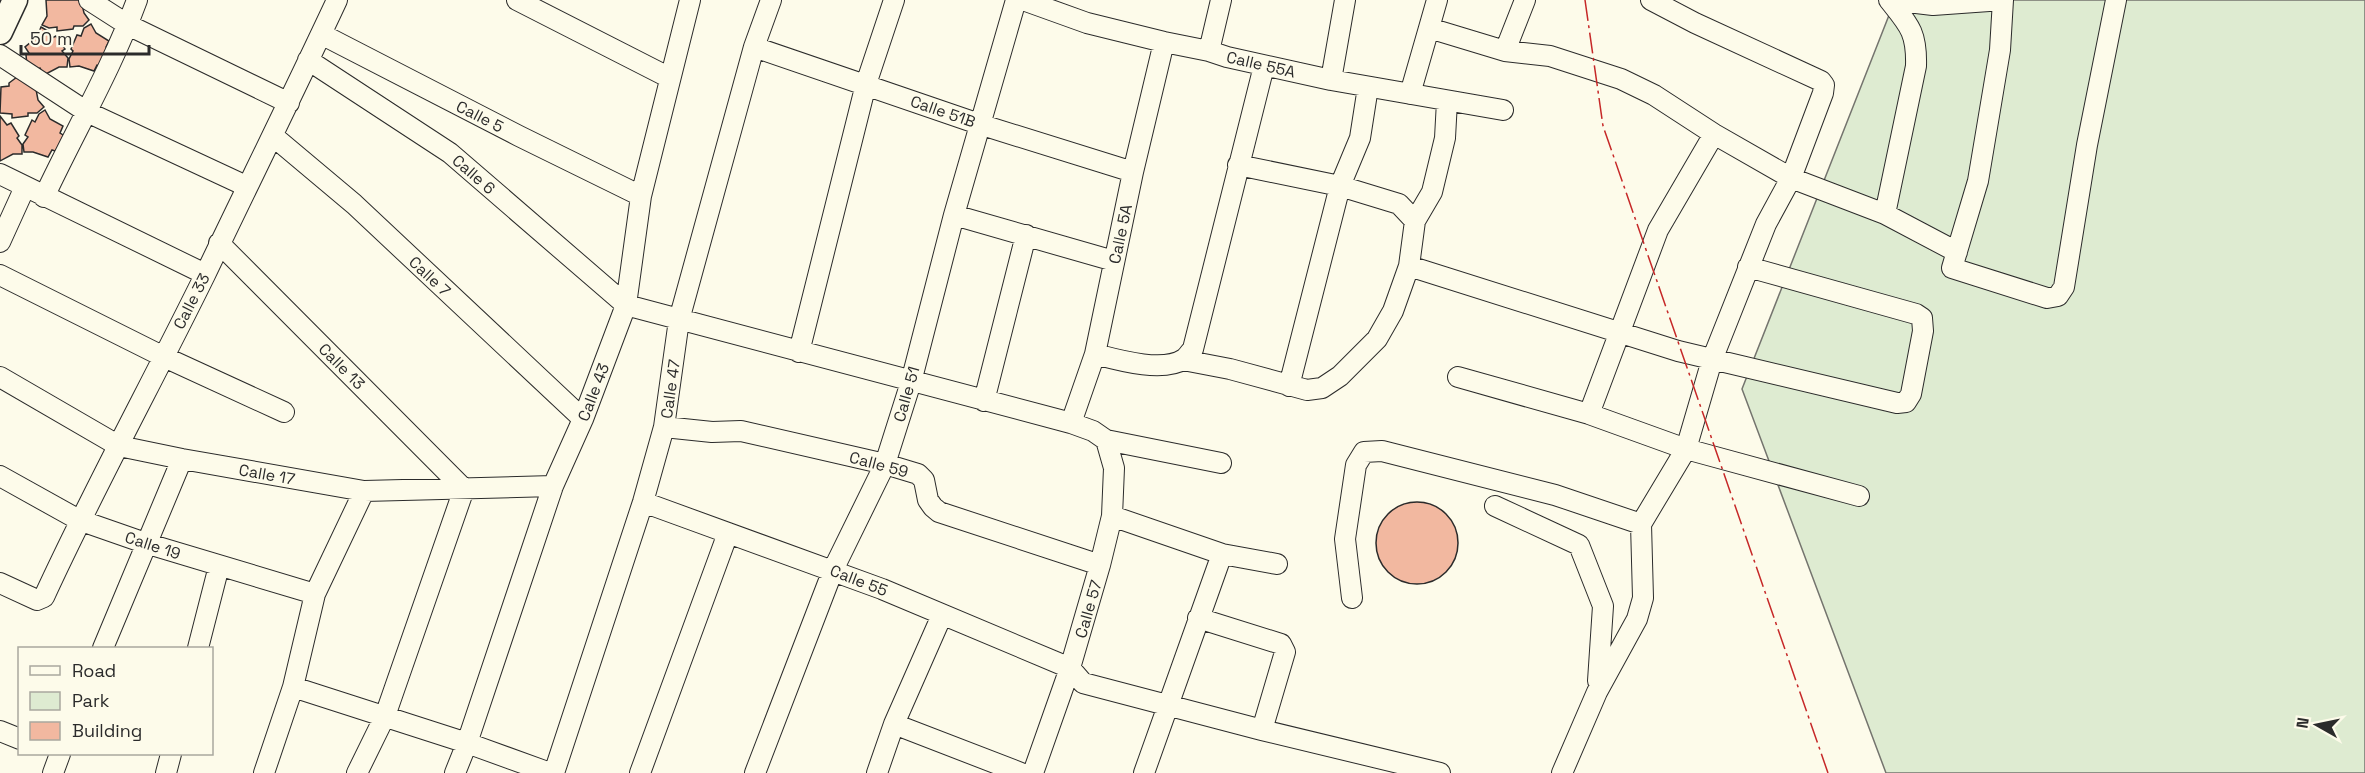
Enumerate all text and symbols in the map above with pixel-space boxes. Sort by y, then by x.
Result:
scale bar [21,18,148,56]
text: 50 m [30,27,72,50]
street label: Calle 55A [1224,46,1297,83]
street label: Calle 51B [908,91,978,132]
street label: Calle 5 [453,96,507,137]
street label: Calle 6 [448,150,500,199]
street label: Calle 5A [1104,202,1137,266]
street label: Calle 7 [404,252,455,301]
street label: Calle 33 [168,270,214,333]
street label: Calle 13 [314,339,369,394]
street label: Calle 47 [656,358,685,420]
street label: Calle 43 [573,360,614,424]
street label: Calle 51 [889,364,924,424]
street label: Calle 59 [847,447,911,482]
street label: Calle 17 [237,459,297,490]
street label: Calle 19 [122,527,183,564]
street label: Calle 55 [827,560,891,601]
street label: Calle 57 [1070,578,1107,641]
legend [18,647,213,755]
text: Road [72,659,116,682]
text: Park [72,689,110,712]
north arrow [2287,695,2347,755]
text: N [2291,716,2314,730]
text: Building [72,719,142,742]

